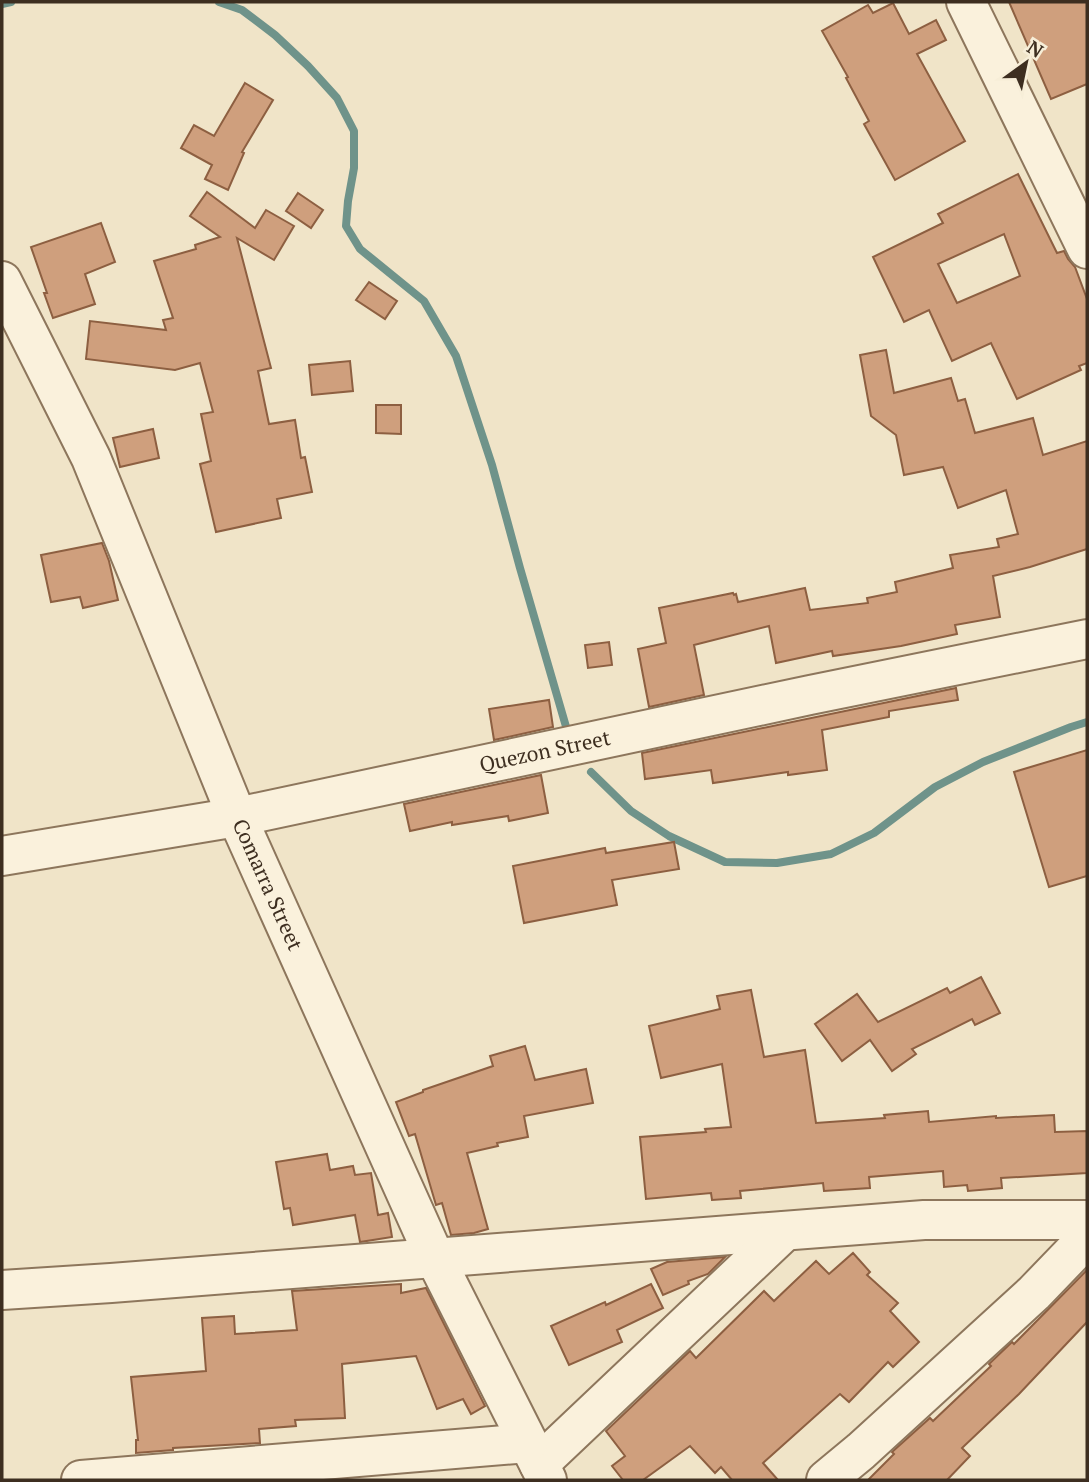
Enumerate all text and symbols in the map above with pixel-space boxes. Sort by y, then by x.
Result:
north arrow [991,28,1061,98]
text: N [1023,34,1049,63]
street label: Quezon Street [477,723,613,778]
street label: Comarra Street [227,814,310,955]

